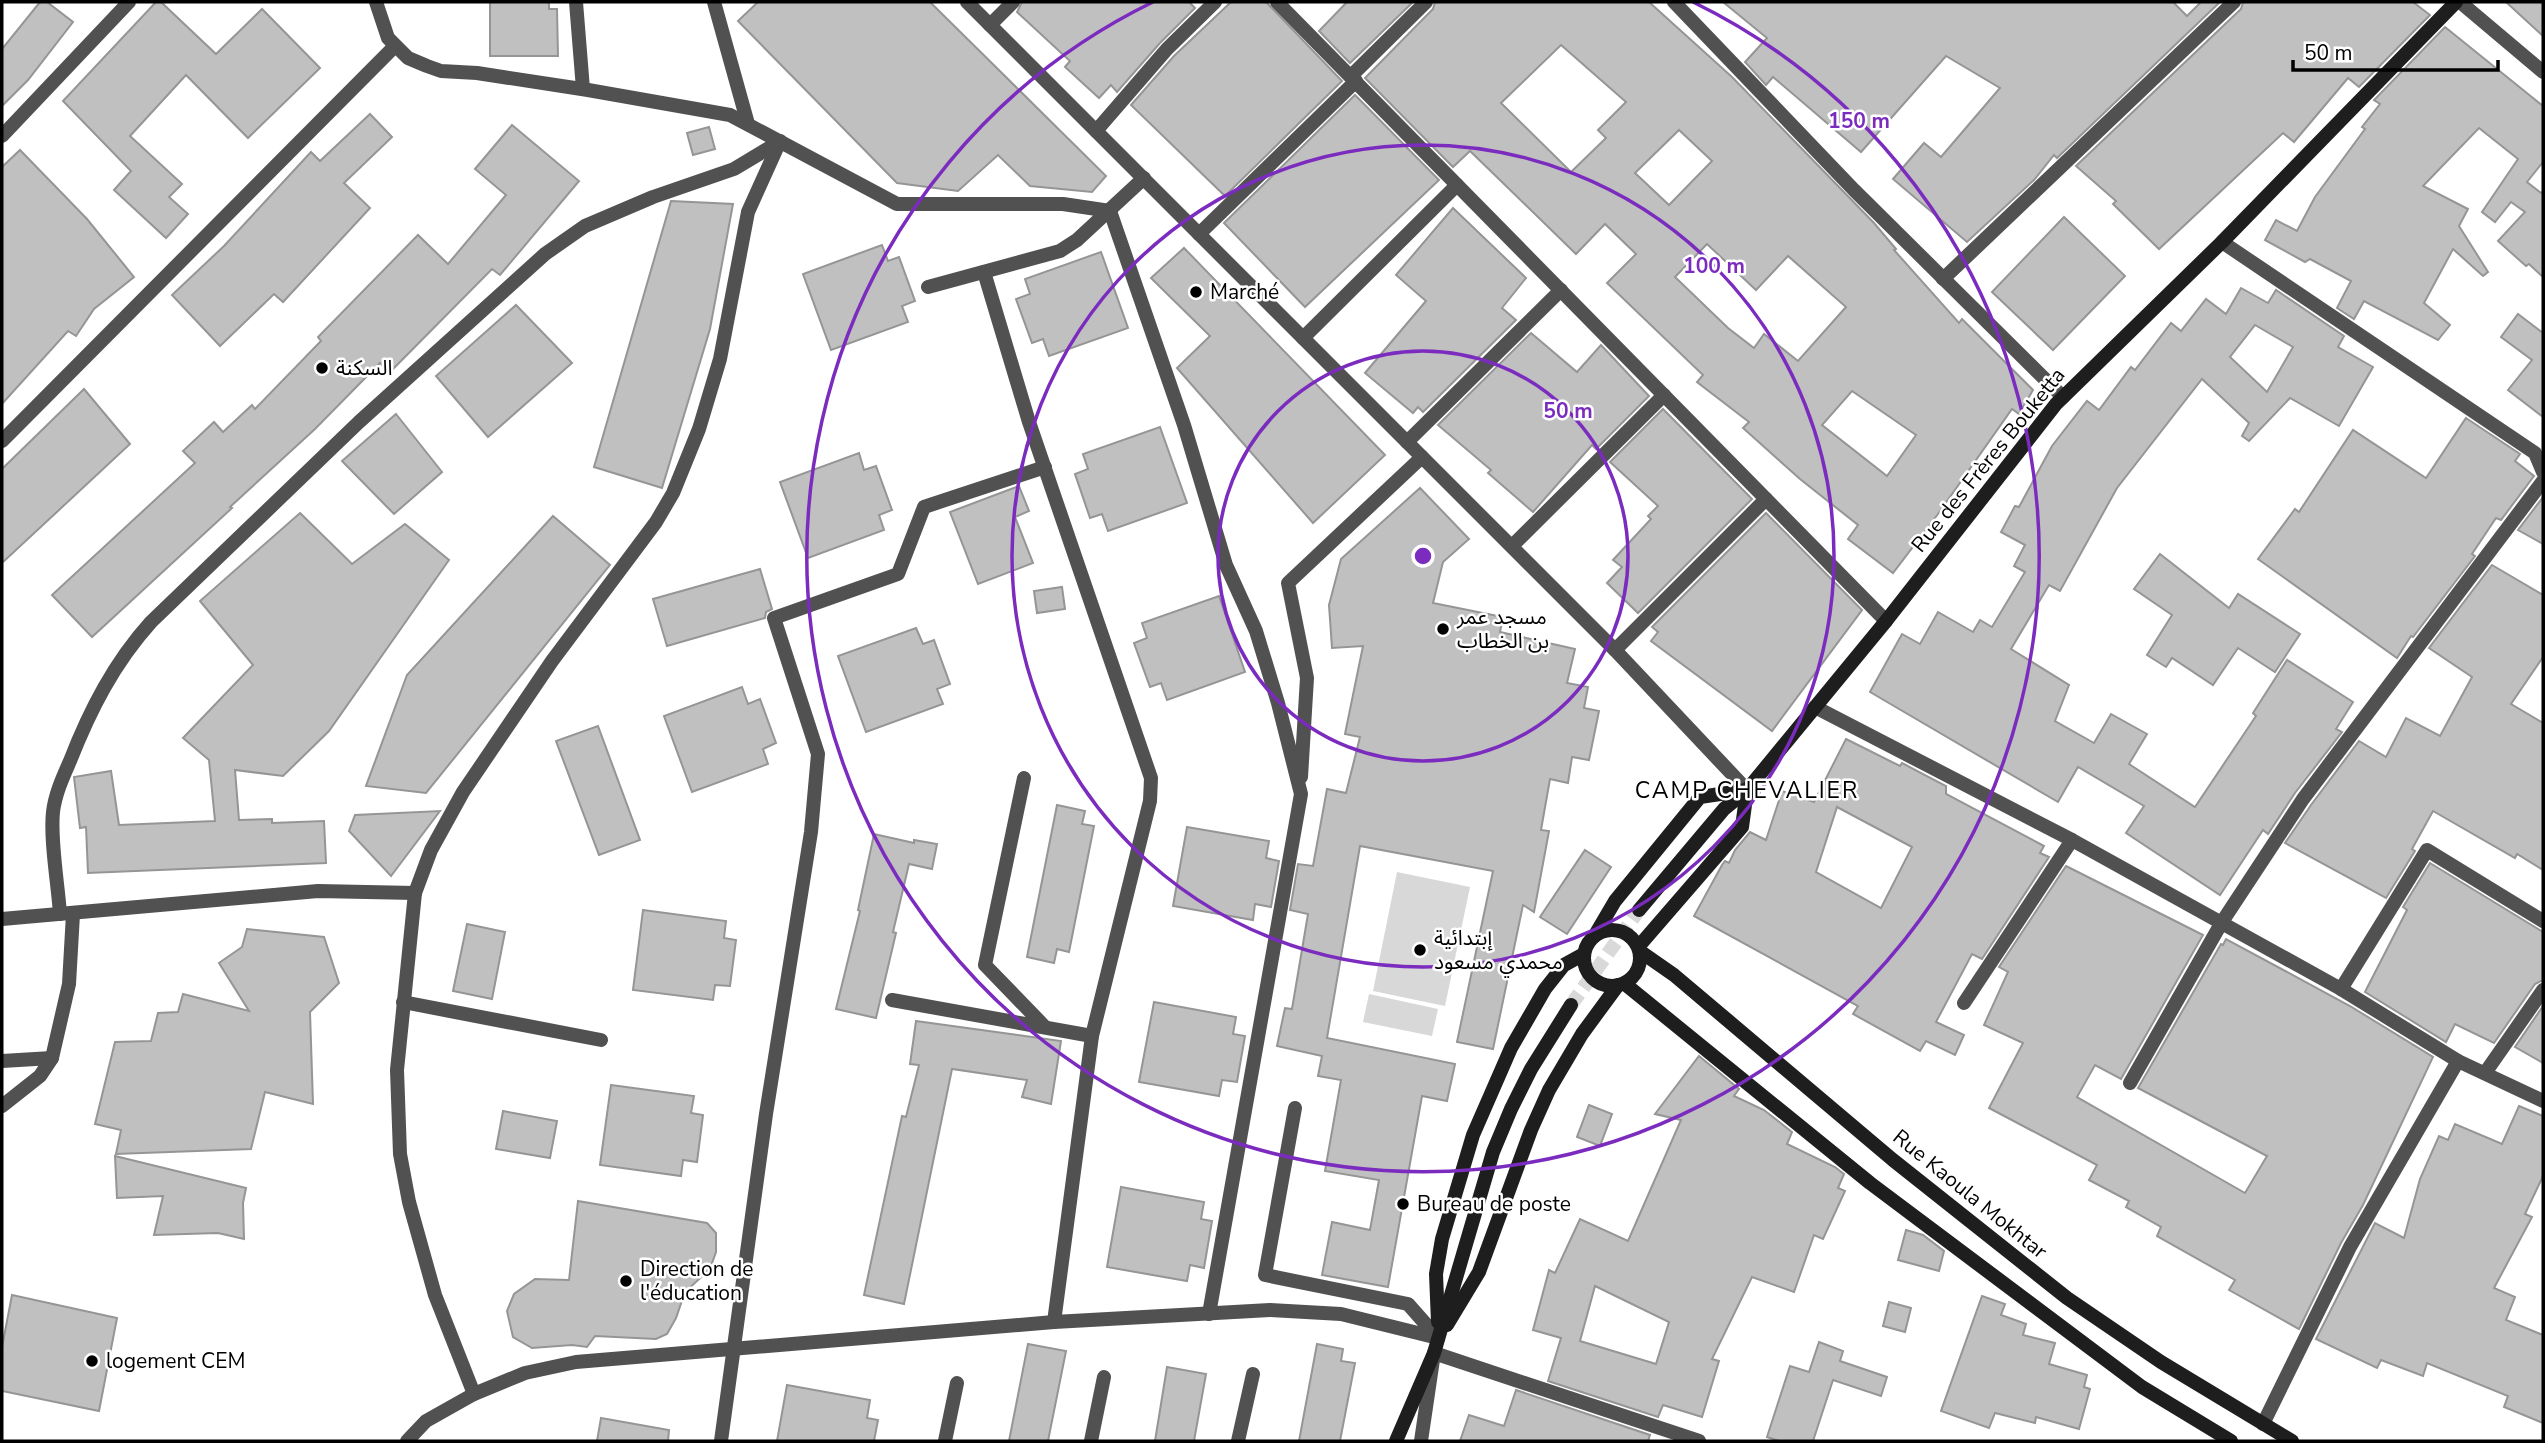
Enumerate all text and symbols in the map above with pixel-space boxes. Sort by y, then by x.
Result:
scale bar [2293,28,2498,72]
text: 50 m [2304,39,2353,67]
text: 150 m [1828,107,1890,135]
text: 100 m [1683,252,1745,280]
place label: Marché [1210,278,1279,306]
marker: Marché [1188,284,1204,300]
place label: السكنة [336,354,392,382]
marker: السكنة [314,360,330,376]
street label: Rue des Frères Bouketta [1905,362,2071,558]
text: 50 m [1543,397,1593,425]
centre of rings [1411,544,1435,568]
place label: مسجد عمر بن الخطاب [1456,603,1549,655]
marker: مسجد عمر بن الخطاب [1435,621,1451,637]
district label: CAMP CHEVALIER [1635,775,1859,806]
place label: إبتدائية محمدي مسعود [1434,924,1563,978]
marker: إبتدائية محمدي مسعود [1412,942,1428,958]
street label: Rue Kaoula Mokhtar [1887,1123,2053,1265]
place label: Bureau de poste [1417,1190,1571,1218]
marker: Bureau de poste [1395,1196,1411,1212]
place label: Direction de l'éducation [640,1255,753,1307]
marker: Direction de l'éducation [618,1273,634,1289]
place label: logement CEM [106,1347,245,1375]
marker: logement CEM [84,1353,100,1369]

